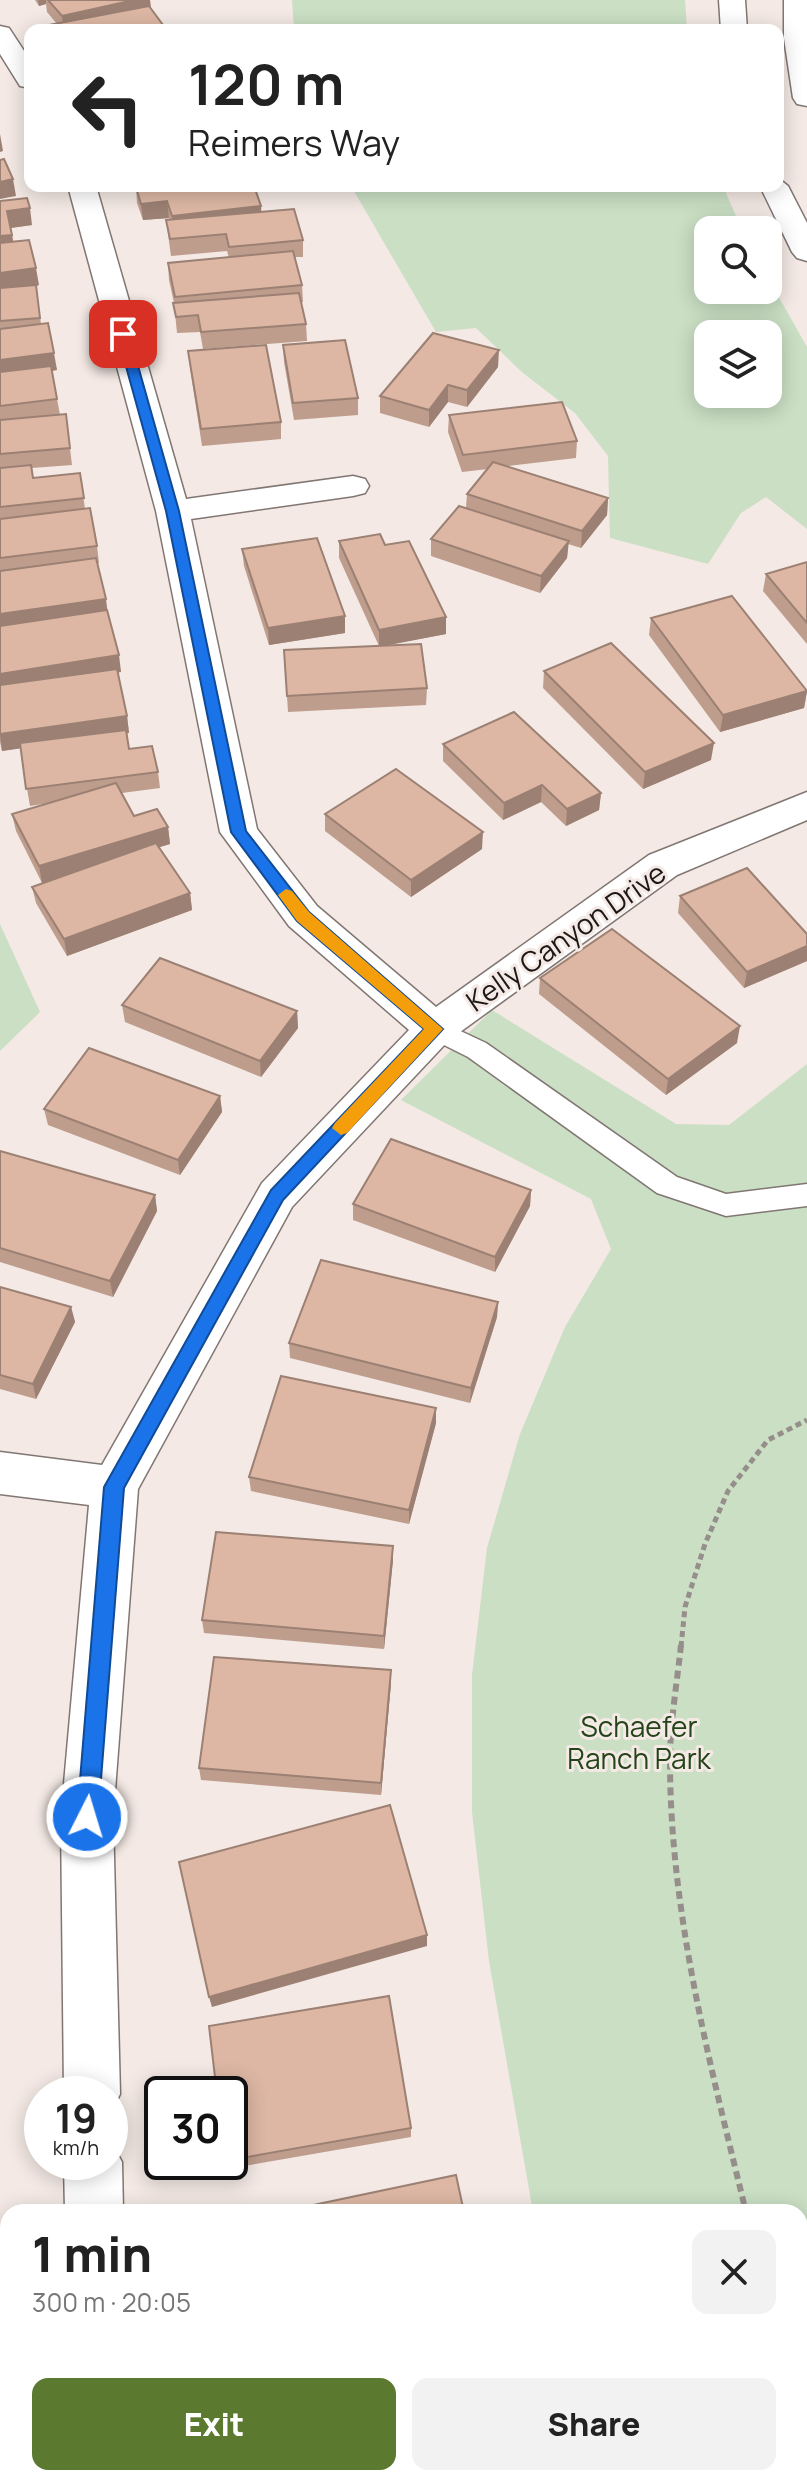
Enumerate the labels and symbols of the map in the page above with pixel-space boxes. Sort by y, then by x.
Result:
pin [89,300,157,368]
street label: Kelly Canyon Drive [458,853,673,1019]
park label: Schaefer Ranch Park [567,1707,712,1777]
position arrow [45,1775,129,1859]
speed limit sign: 30 [144,2076,248,2180]

